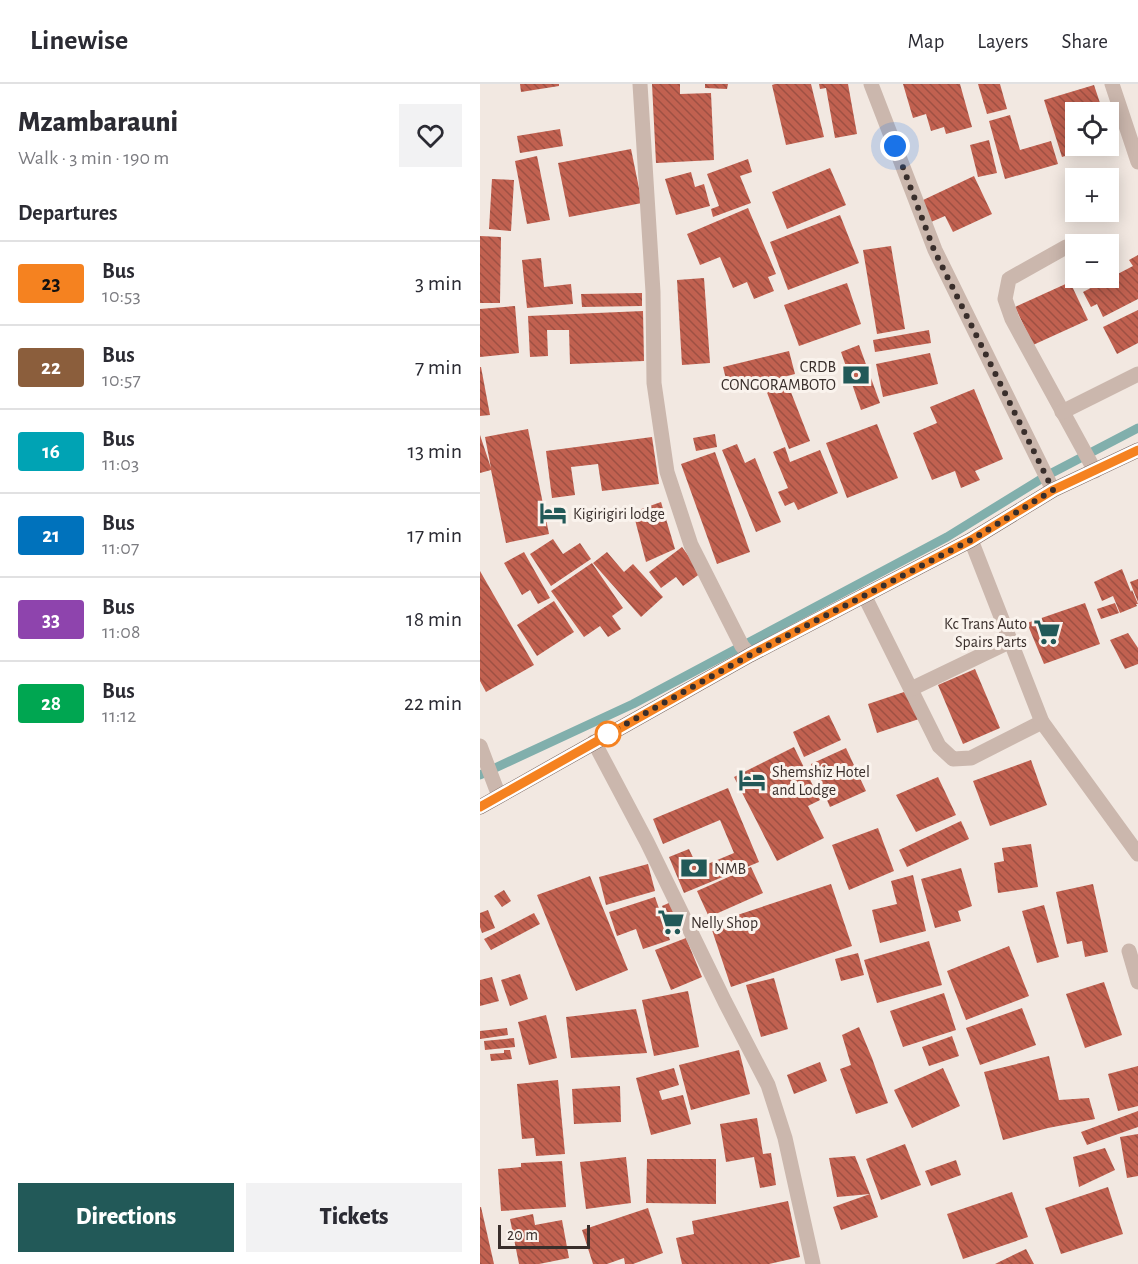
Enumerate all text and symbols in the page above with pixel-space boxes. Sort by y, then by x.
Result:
text: Linewise [30,27,128,55]
text: Map [908,31,944,52]
text: Layers [977,31,1028,52]
text: Share [1061,31,1108,52]
map controls [1065,102,1119,288]
button: locate [1065,102,1119,156]
button: heart [399,104,462,167]
text: Mzambarauni [18,109,178,137]
your location [880,131,910,161]
text: Walk · 3 min · 190 m [18,148,169,168]
button: + [1065,168,1119,222]
text: Departures [18,202,118,224]
button: − [1065,234,1119,288]
text: Bus [102,260,135,282]
text: 3 min [415,272,462,294]
text: 23 [42,273,60,294]
text: 10:53 [102,286,141,306]
text: Bus [102,344,135,366]
text: 7 min [415,356,462,378]
text: 22 [41,357,61,378]
place label: CRDB CONGORAMBOTO [721,359,836,393]
bank icon: CRDB CONGORAMBOTO [841,360,871,390]
text: 10:57 [102,370,141,390]
text: Bus [102,428,135,450]
text: 13 min [407,440,462,462]
text: 16 [42,441,60,462]
text: 11:03 [102,454,139,474]
hotel icon: Kigirigiri lodge [538,498,568,528]
place label: Kigirigiri lodge [573,506,665,522]
text: Bus [102,512,135,534]
text: 17 min [407,524,462,546]
text: 21 [42,525,60,546]
text: 11:07 [102,538,139,558]
text: Bus [102,596,135,618]
text: 18 min [406,608,462,630]
text: 33 [42,609,60,630]
place label: Kc Trans Auto Spairs Parts [944,616,1027,650]
supermarket icon: Kc Trans Auto Spairs Parts [1032,617,1062,647]
text: 11:08 [102,622,140,642]
text: Bus [102,680,135,702]
text: 22 min [404,692,462,714]
text: 28 [41,693,61,714]
text: 11:12 [102,706,136,726]
unlabelled marker [595,721,621,747]
place label: Shemshiz Hotel and Lodge [772,764,870,798]
hotel icon: Shemshiz Hotel and Lodge [737,765,767,795]
bank icon: NMB [679,853,709,883]
place label: NMB [714,861,746,877]
supermarket icon: Nelly Shop [656,907,686,937]
place label: Nelly Shop [691,915,758,932]
button: Directions [18,1183,234,1252]
button: Tickets [246,1183,462,1252]
scale bar [498,1222,590,1250]
text: 20 m [507,1227,538,1243]

